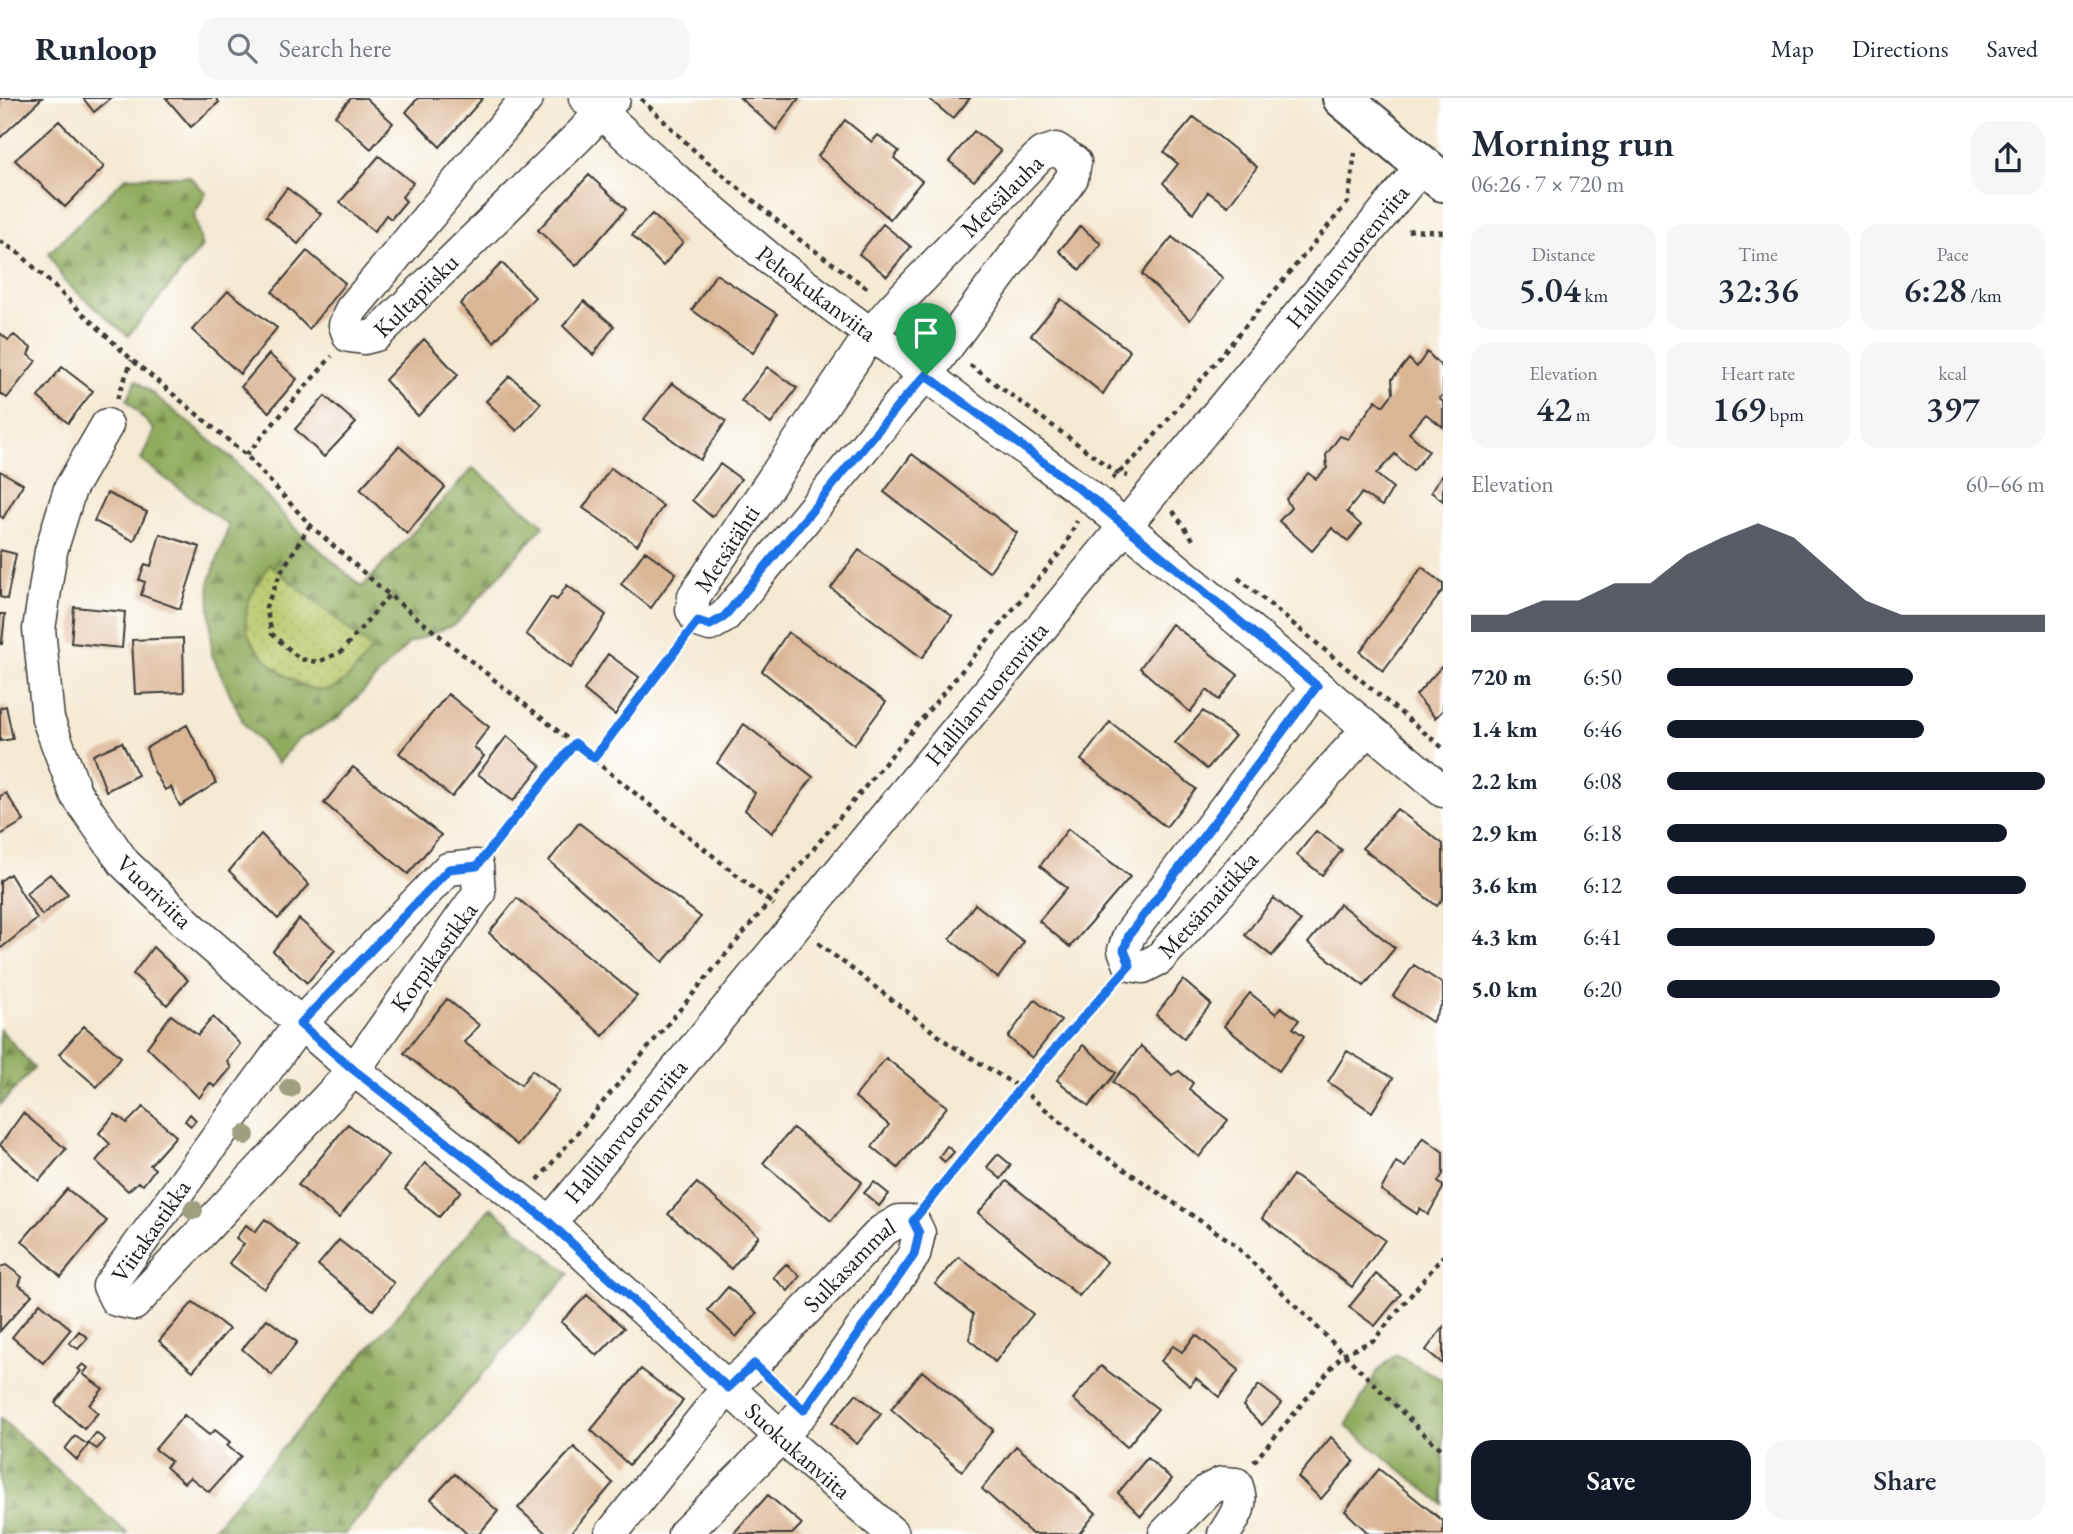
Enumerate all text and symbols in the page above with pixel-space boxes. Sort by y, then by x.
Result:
search box [199,17,689,80]
text: Runloop [35,27,157,70]
icon: search [223,29,261,67]
text: Search here [279,31,391,65]
text: Map [1771,33,1814,64]
text: Directions [1852,33,1949,64]
text: Saved [1987,33,2038,64]
text: Morning run [1471,118,1674,167]
button: share [1971,121,2045,195]
street label: Metsälauha [953,147,1050,244]
text: 06:26 · 7 × 720 m [1471,169,1624,199]
street label: Hallilanvuorenviita [1279,177,1416,335]
street label: Peltokukanviita [750,238,883,348]
text: Distance [1532,242,1595,267]
text: Time [1738,242,1778,267]
text: Pace [1937,242,1969,267]
street label: Kultapiisku [366,246,465,344]
text: 5.04 [1518,267,1581,312]
text: 32:36 [1717,267,1799,312]
text: 6:28 [1903,267,1967,312]
text: km [1581,283,1608,308]
text: /km [1967,283,2002,308]
pin [896,303,956,375]
icon: arrive [907,314,945,352]
text: Elevation [1529,361,1598,386]
text: Heart rate [1721,361,1795,386]
text: kcal [1938,361,1967,386]
text: 42 [1536,386,1572,431]
text: 169 [1712,386,1766,431]
text: 397 [1926,386,1980,431]
text: m [1572,402,1591,427]
text: bpm [1766,402,1804,427]
text: Elevation [1471,469,1554,499]
text: 60–66 m [1966,469,2045,499]
street label: Metsätähti [687,499,766,598]
street label: Hallilanvuorenviita [918,615,1055,772]
text: 720 m [1471,662,1532,692]
text: 6:50 [1583,662,1622,692]
text: 1.4 km [1471,714,1538,744]
text: 6:46 [1583,714,1622,744]
text: 2.2 km [1471,766,1538,796]
text: 6:08 [1583,766,1622,796]
text: 2.9 km [1471,818,1538,848]
text: 6:18 [1583,818,1622,848]
street label: Metsämaitikka [1151,844,1265,965]
street label: Vuoriviita [110,848,199,936]
text: 3.6 km [1471,870,1538,900]
text: 6:12 [1583,870,1622,900]
street label: Korpikastikka [383,895,484,1018]
text: 4.3 km [1471,922,1538,952]
text: 6:41 [1583,922,1622,952]
text: 5.0 km [1471,974,1538,1004]
text: 6:20 [1583,974,1622,1004]
street label: Hallilanvuorenviita [557,1052,694,1209]
street label: Viitakastikka [104,1173,198,1288]
street label: Sulkasammal [796,1210,901,1319]
street label: Suokukanviita [738,1395,858,1506]
button: Save [1471,1440,1751,1520]
button: Share [1765,1440,2045,1520]

